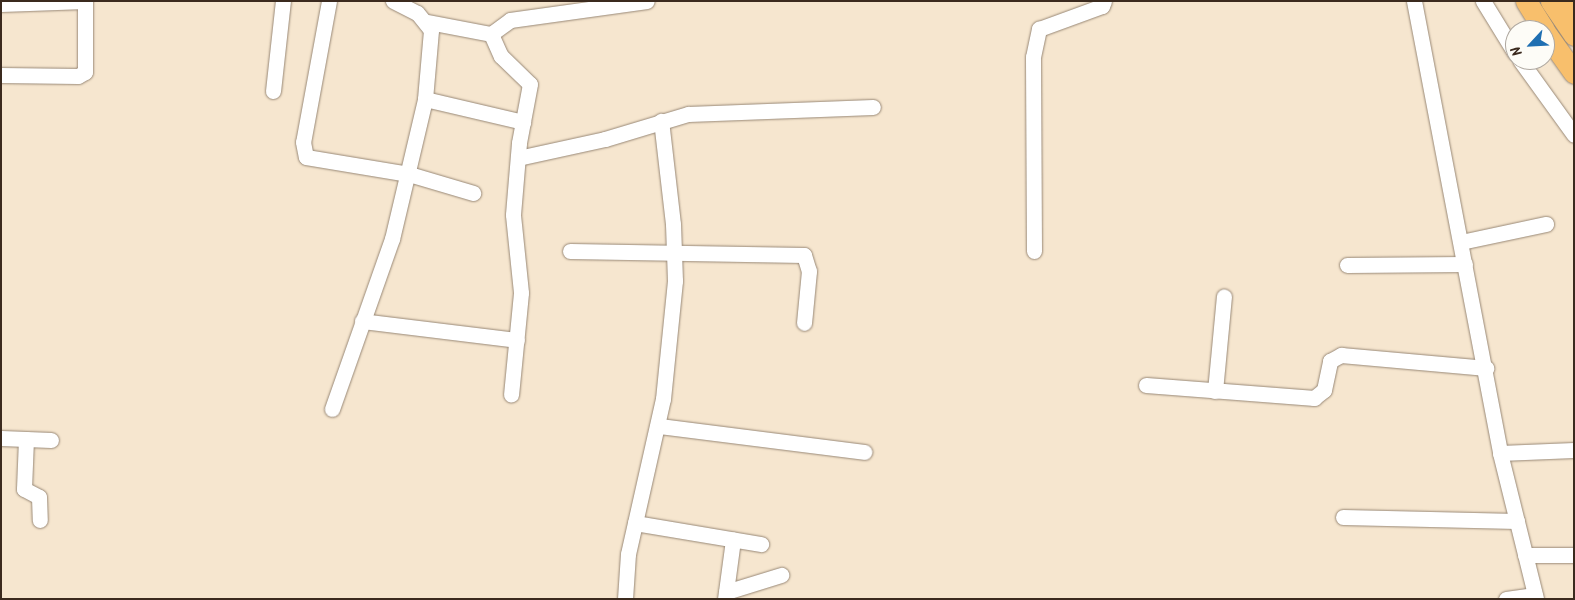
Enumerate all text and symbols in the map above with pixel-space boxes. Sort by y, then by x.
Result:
north arrow [1505,20,1555,70]
text: N [1505,42,1529,60]

